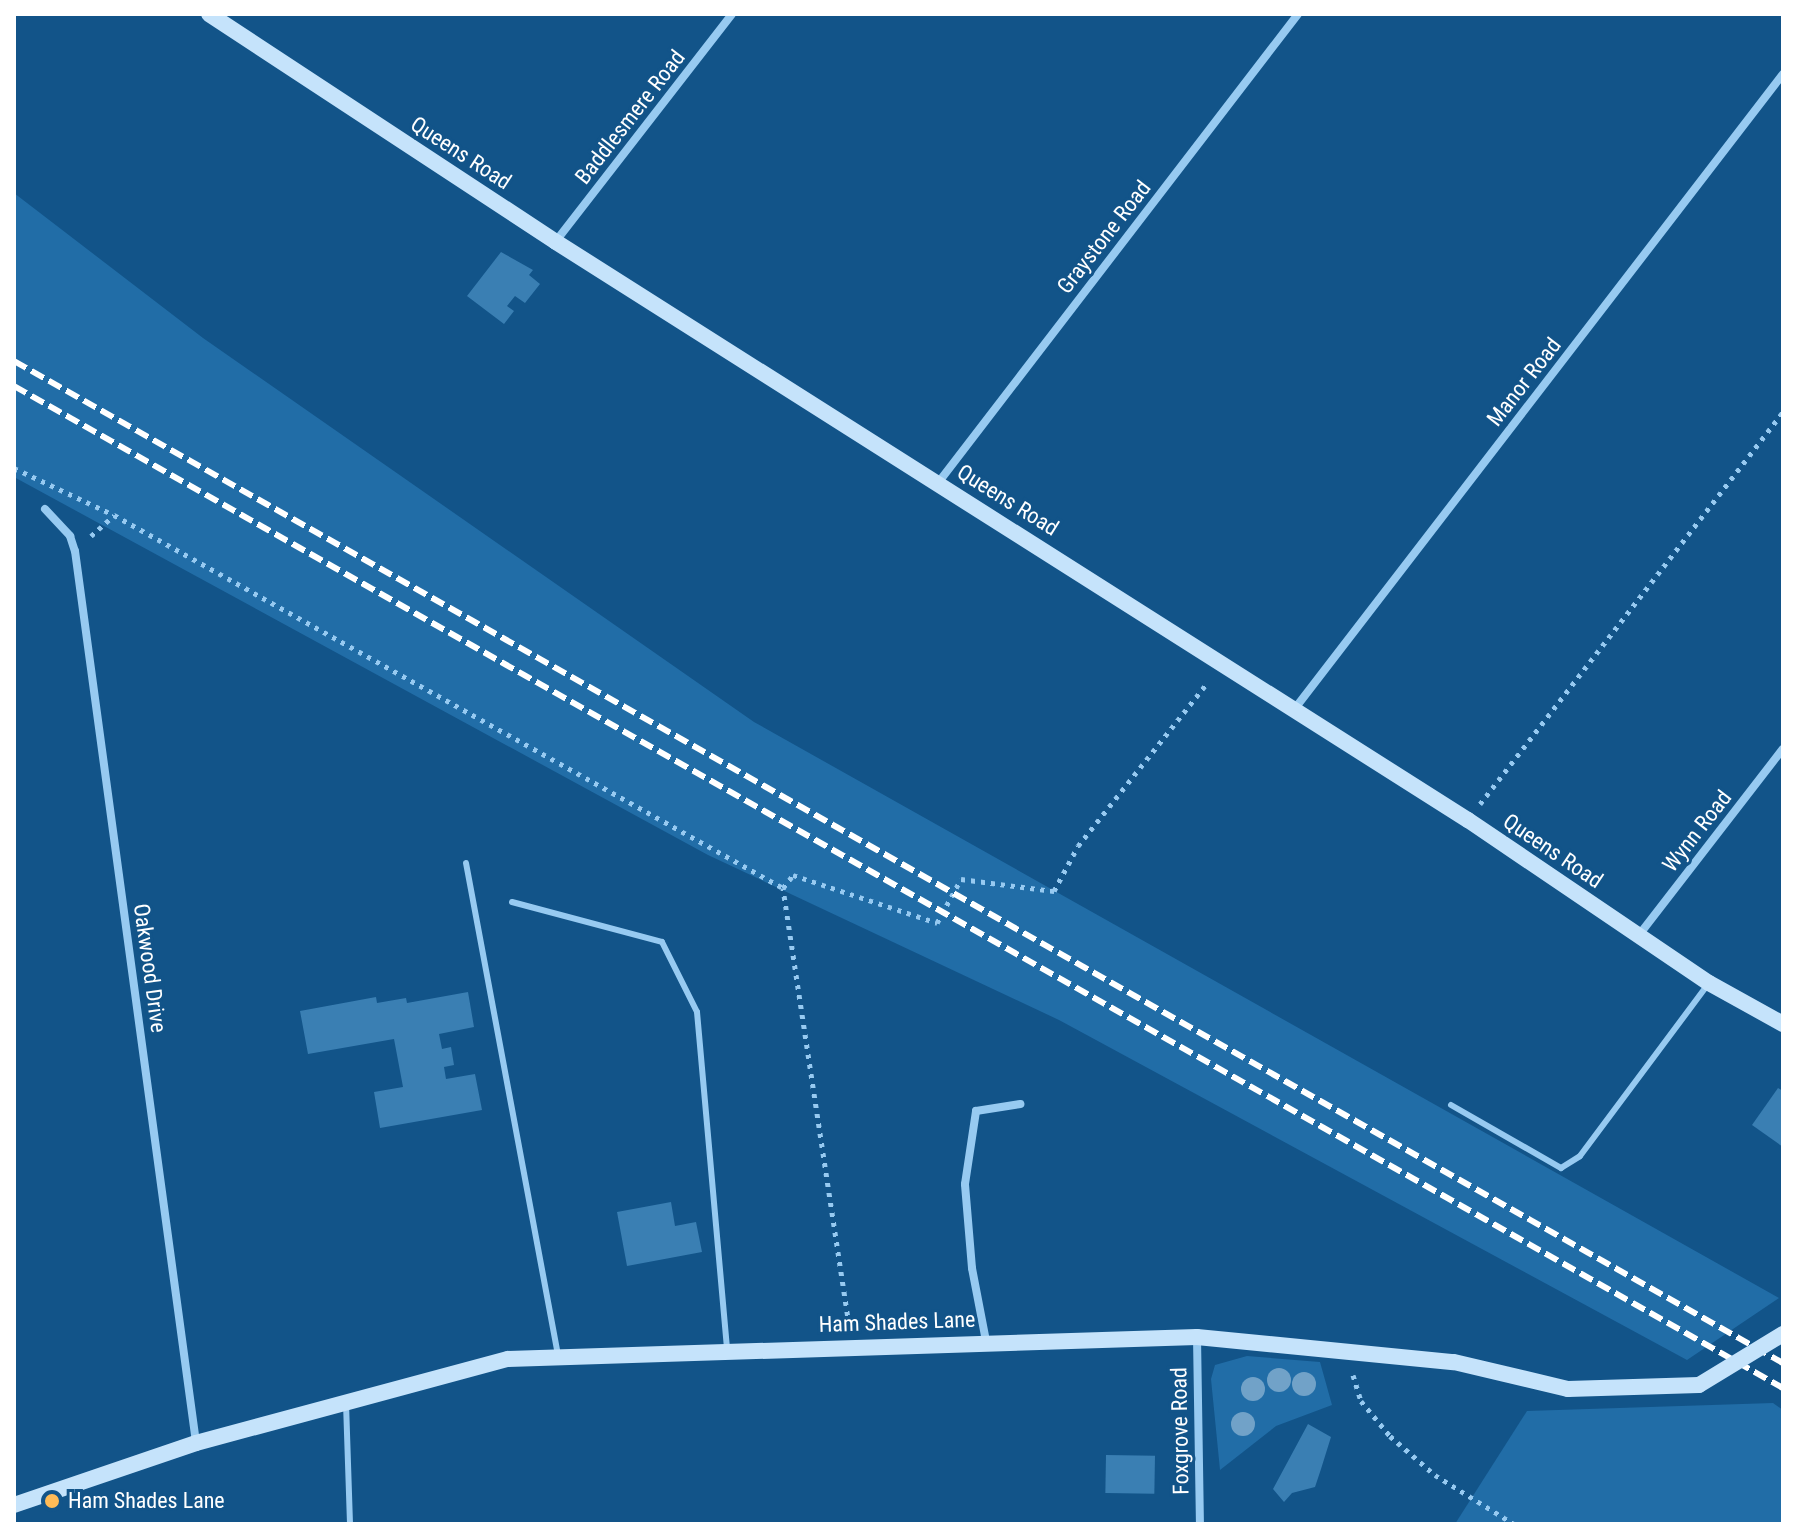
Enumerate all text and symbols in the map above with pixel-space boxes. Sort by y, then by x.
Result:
street label: Baddlesmere Road [570,45,690,189]
street label: Queens Road [406,111,516,195]
street label: Graystone Road [1052,175,1156,299]
street label: Manor Road [1481,333,1567,431]
street label: Queens Road [952,458,1064,542]
street label: Wynn Road [1657,785,1737,877]
street label: Queens Road [1498,808,1608,894]
street label: Oakwood Drive [128,902,172,1034]
street label: Ham Shades Lane [818,1306,976,1338]
street label: Foxgrove Road [1166,1367,1194,1495]
place label: Ham Shades Lane [68,1488,225,1514]
marker: Ham Shades Lane [43,1492,61,1510]

